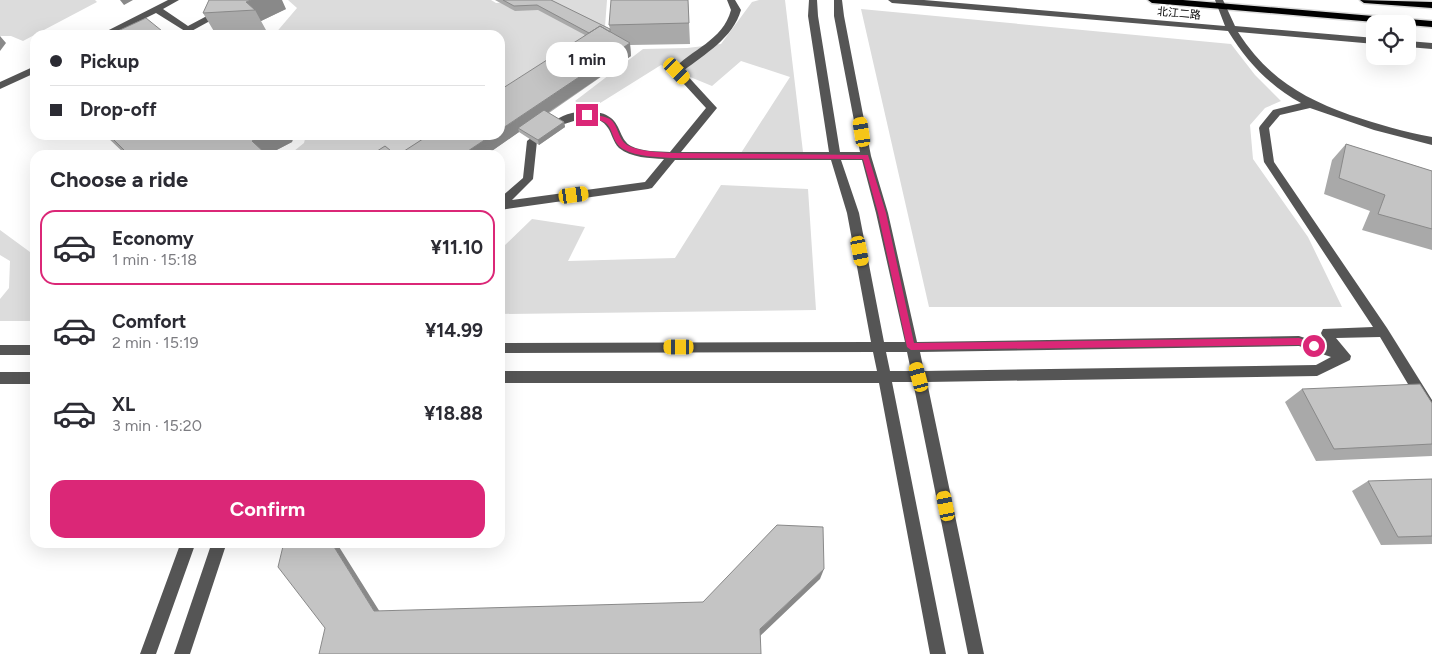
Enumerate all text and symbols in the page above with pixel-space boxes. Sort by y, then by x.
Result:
street label: 北江二路 [1156,5,1201,22]
map controls [1366,15,1416,65]
button: locate [1366,15,1416,65]
callout: 1 min [546,42,628,78]
text: Pickup [80,50,139,73]
text: 1 min [568,50,606,69]
car [661,55,692,87]
text: Drop-off [80,98,157,121]
route end [576,104,598,126]
car [852,116,871,148]
text: Choose a ride [50,166,188,193]
car [558,185,589,205]
icon: car [52,225,97,270]
text: Economy [112,227,194,250]
car [849,235,870,267]
text: ¥11.10 [431,236,483,259]
text: 1 min · 15:18 [112,250,197,269]
icon: car [52,308,97,353]
text: Comfort [112,310,187,333]
text: ¥14.99 [425,319,483,342]
text: 2 min · 15:19 [112,333,199,352]
route start [1303,335,1325,357]
car [664,340,694,355]
car [907,361,930,393]
icon: car [52,391,97,436]
text: XL [112,393,135,416]
text: ¥18.88 [424,402,483,425]
text: 3 min · 15:20 [112,416,202,435]
button: Confirm [50,480,485,538]
car [935,490,956,522]

